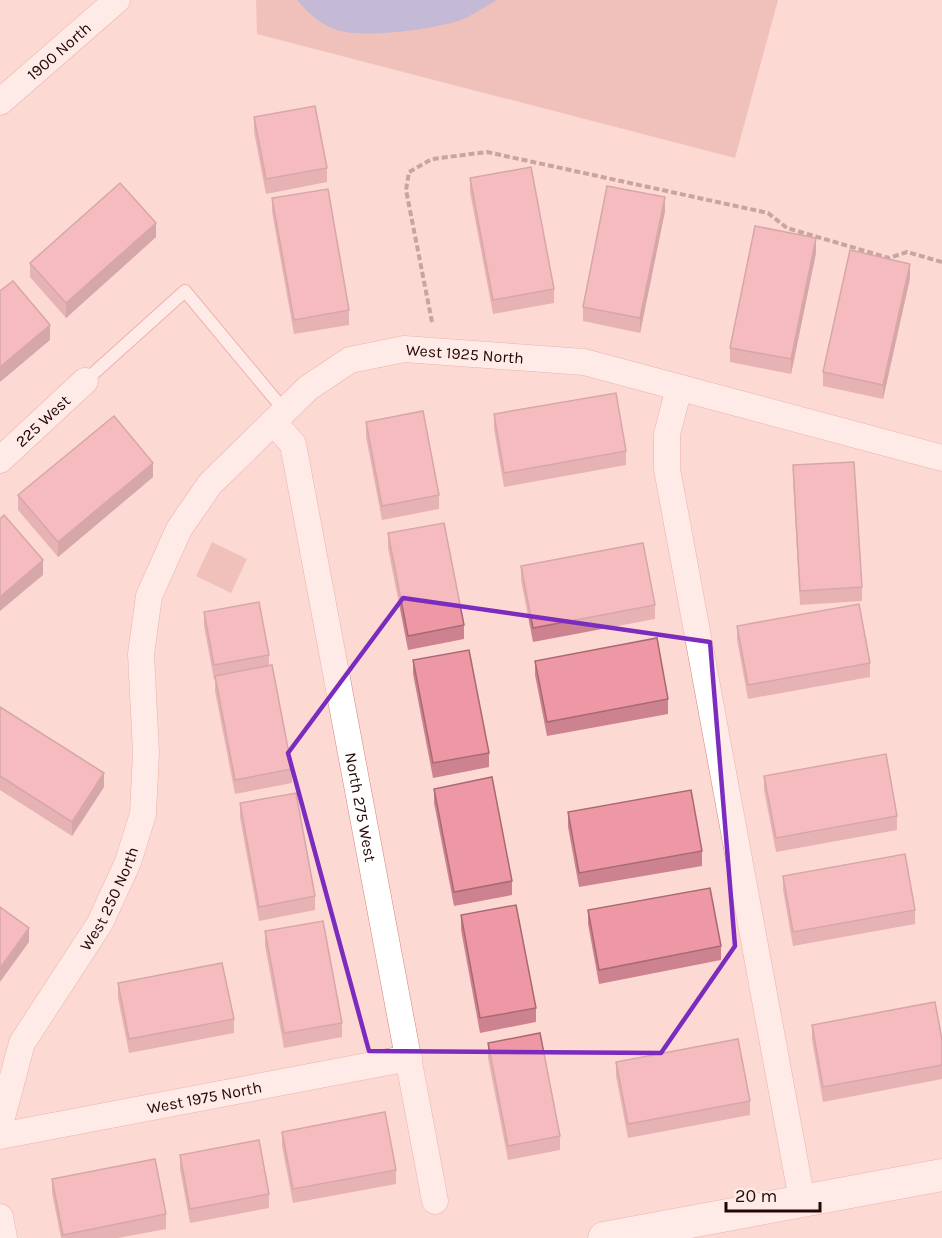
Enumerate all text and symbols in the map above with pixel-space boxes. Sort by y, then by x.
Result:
street label: 1900 North [23,18,95,84]
street label: West 1925 North [405,340,524,367]
street label: 225 West [11,390,74,451]
street label: North 275 West [341,751,381,863]
street label: West 250 North [75,844,142,954]
street label: West 1975 North [145,1077,263,1117]
scale bar [726,1175,820,1213]
text: 20 m [735,1185,777,1207]

